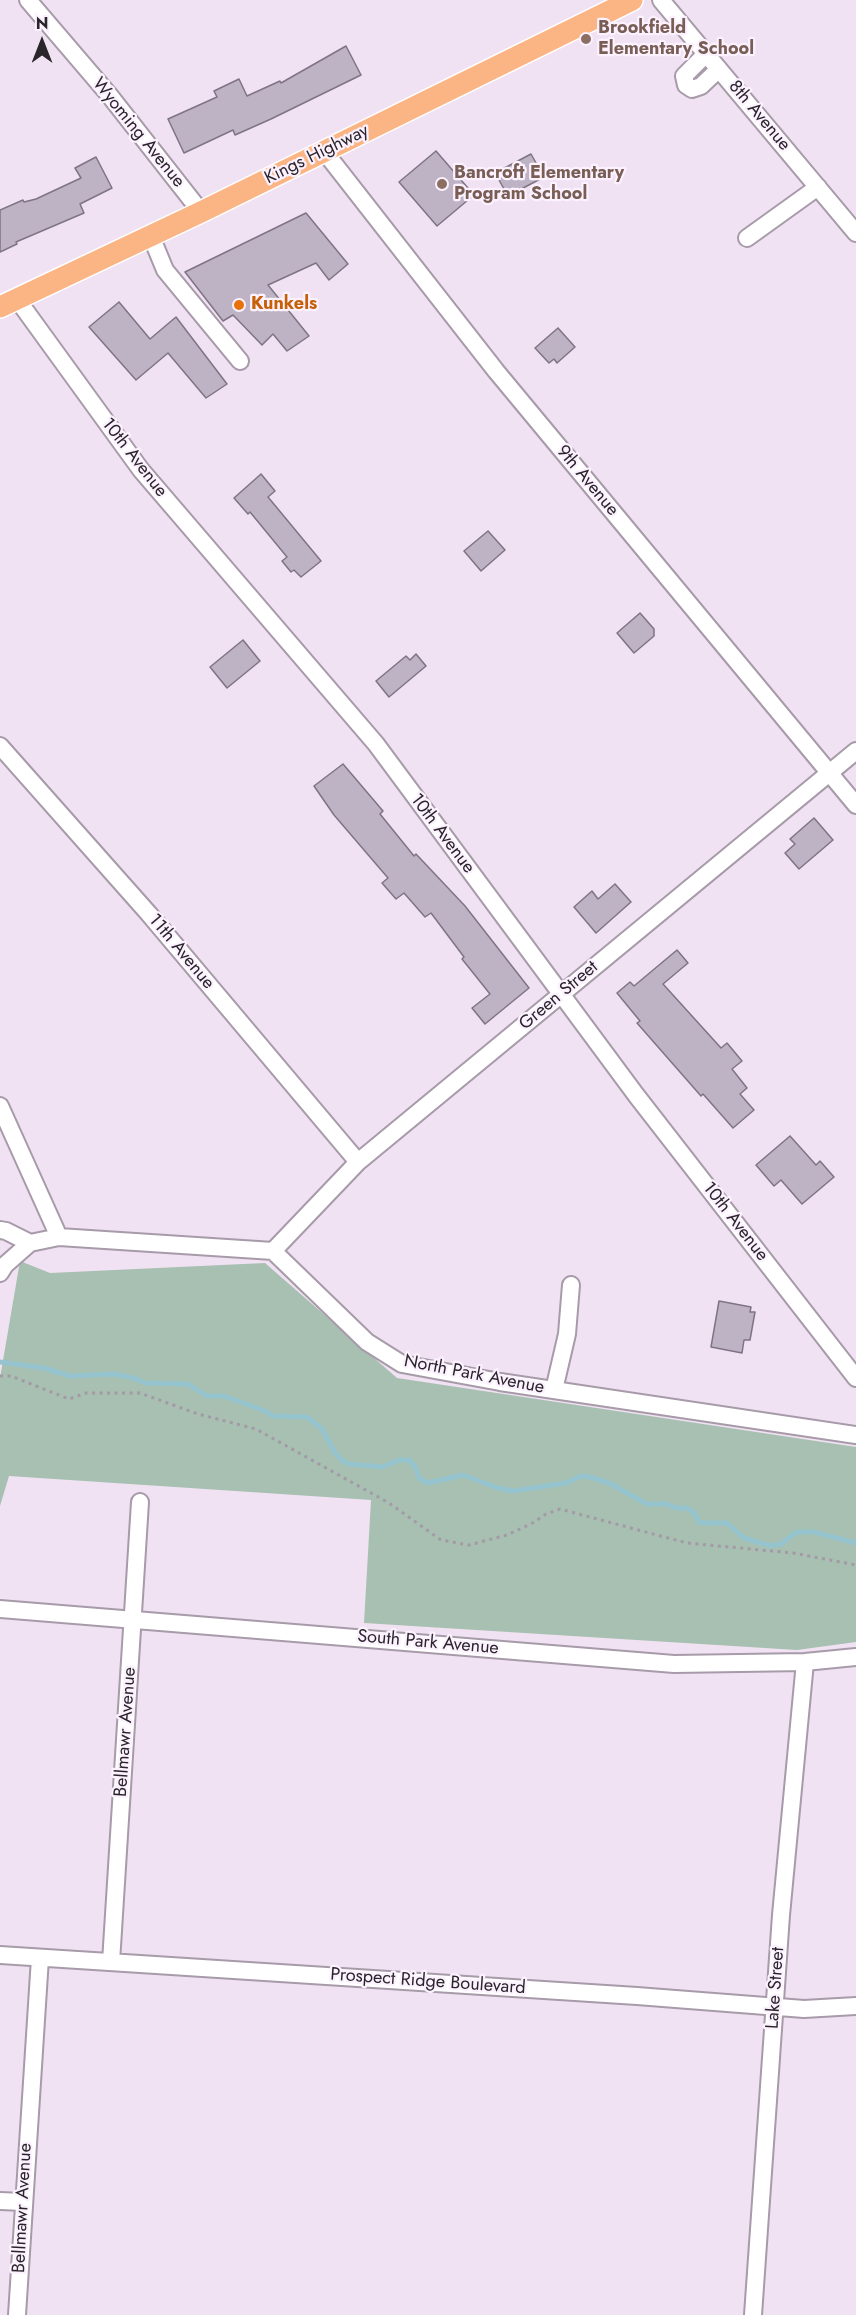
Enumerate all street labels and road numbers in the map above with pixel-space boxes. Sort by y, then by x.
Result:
street label: Wyoming Avenue [87,74,189,192]
street label: 8th Avenue [723,76,795,156]
street label: Kings Highway [261,121,373,189]
street label: 10th Avenue [97,414,171,502]
street label: 9th Avenue [551,441,623,521]
street label: 10th Avenue [405,790,479,878]
street label: 11th Avenue [143,910,219,994]
street label: Green Street [515,957,603,1035]
street label: 10th Avenue [698,1178,772,1266]
street label: North Park Avenue [402,1351,546,1399]
street label: South Park Avenue [356,1626,500,1660]
street label: Bellmawr Avenue [111,1666,141,1798]
street label: Lake Street [762,1946,790,2030]
street label: Prospect Ridge Boulevard [330,1964,526,2000]
street label: Bellmawr Avenue [9,2142,37,2274]

